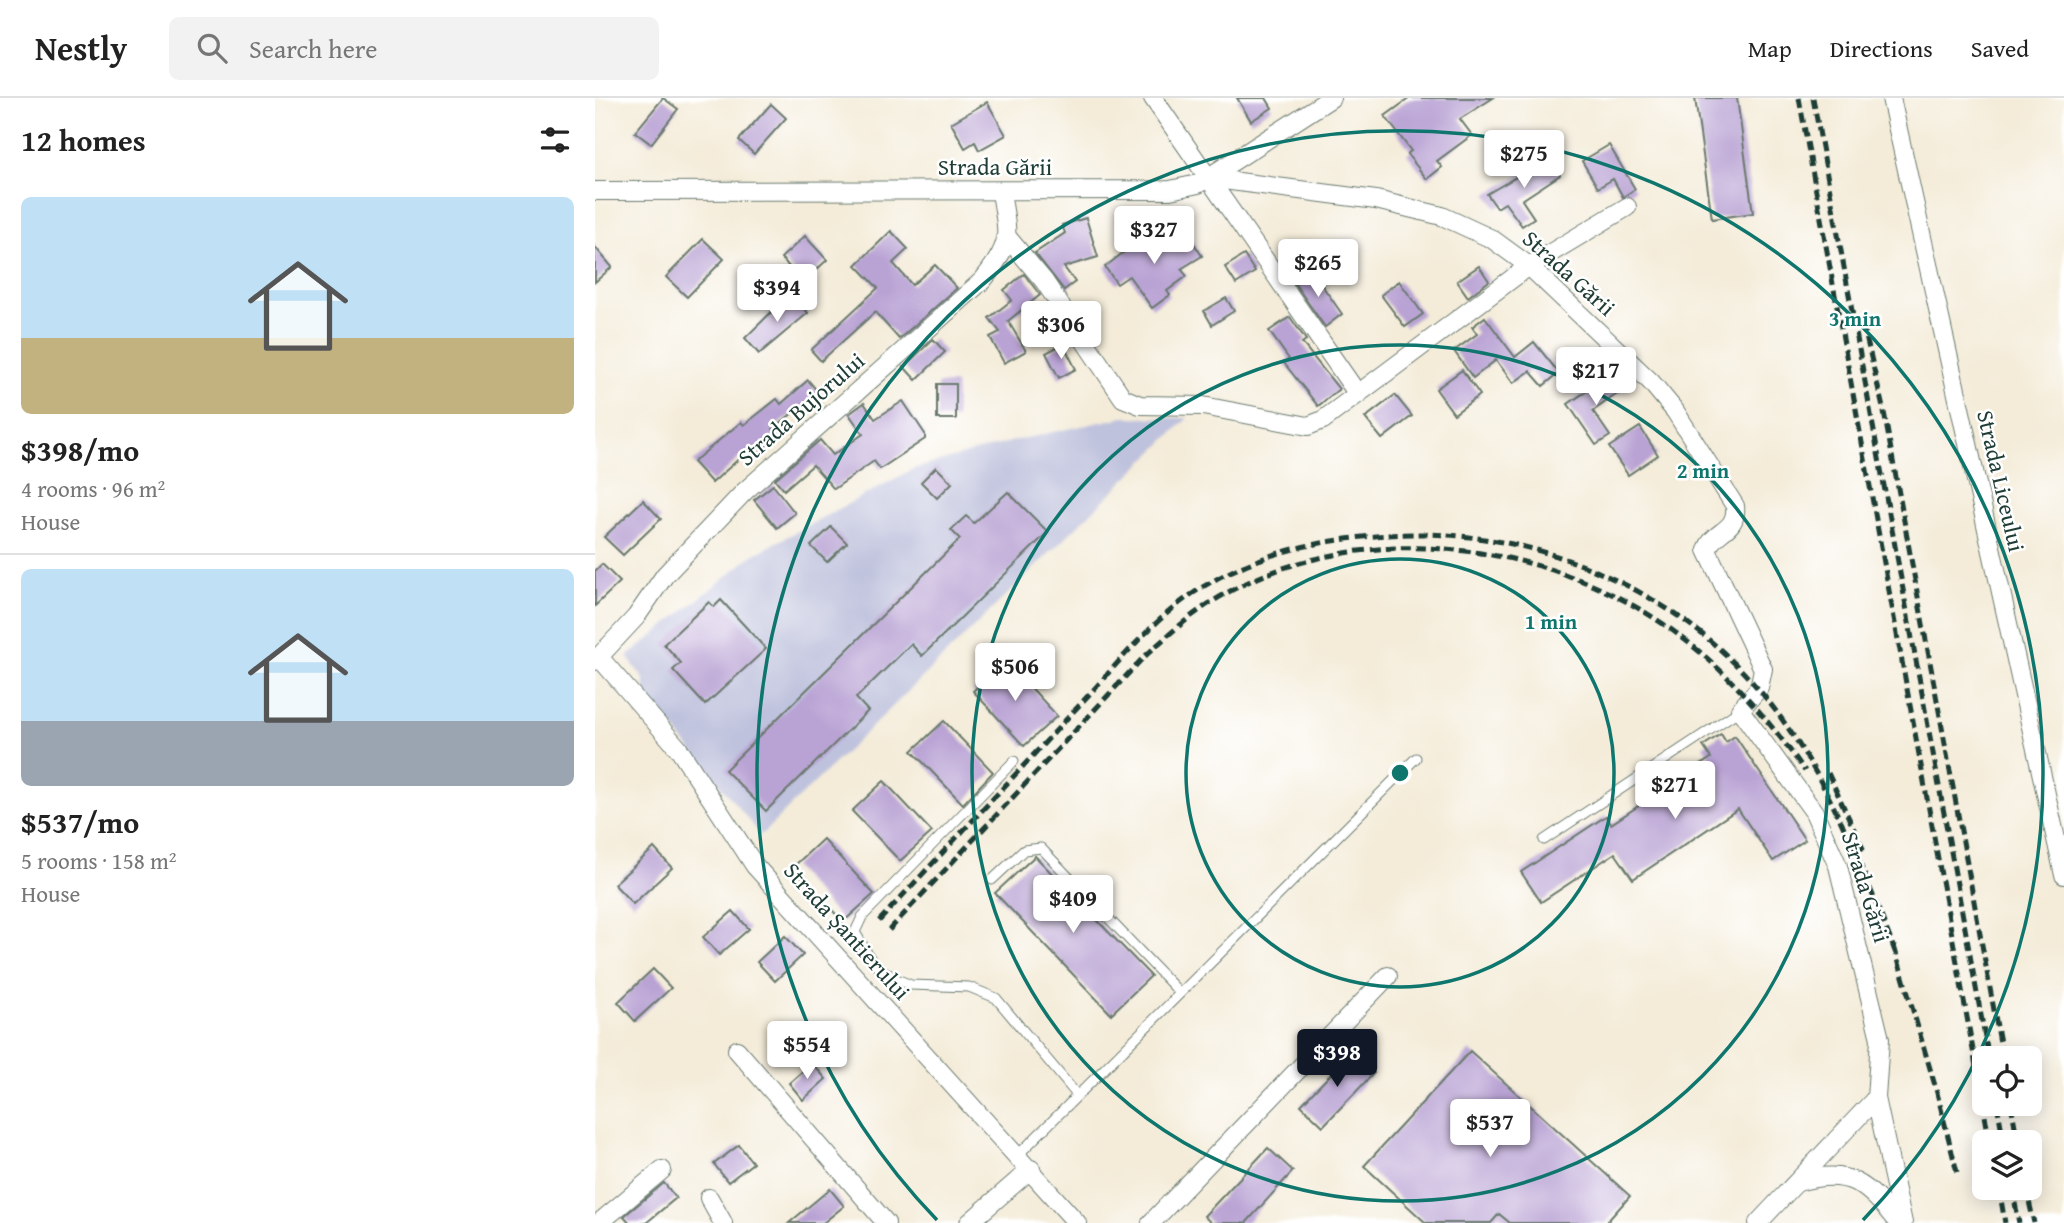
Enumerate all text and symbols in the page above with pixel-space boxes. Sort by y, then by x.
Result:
search box [169,17,659,80]
text: Nestly [35,24,127,72]
icon: search [193,29,231,67]
text: Search here [249,29,377,68]
text: Map [1748,31,1792,66]
text: Directions [1830,31,1933,66]
text: Saved [1971,31,2029,66]
text: 12 homes [21,118,146,162]
icon: filters [536,121,574,159]
pin: $275 [1483,130,1565,190]
text: $275 [1500,136,1548,169]
street label: Strada Gării [938,150,1052,183]
pin: $327 [1113,206,1195,266]
text: $327 [1130,212,1178,245]
street label: Strada Gării [1516,222,1623,323]
pin: $265 [1277,240,1359,299]
icon: home [235,243,361,369]
text: $265 [1294,245,1342,278]
pin: $394 [736,264,818,324]
text: $394 [753,270,801,303]
pin: $306 [1020,302,1102,361]
text: 3 min [1829,303,1882,334]
text: $306 [1037,307,1085,340]
street label: Strada Bujorului [730,344,871,473]
pin: $217 [1555,348,1637,407]
text: $217 [1572,353,1620,386]
street label: Strada Liceului [1969,407,2034,555]
text: $398/mo [21,428,139,472]
text: 2 min [1677,455,1730,486]
text: 4 rooms · 96 m² [21,472,165,505]
text: House [21,505,80,538]
text: 1 min [1525,606,1578,637]
icon: home [235,615,361,741]
pin: $506 [974,644,1056,703]
text: $506 [991,649,1039,682]
centre of rings [1388,761,1412,785]
pin: $271 [1634,762,1716,821]
text: $271 [1651,767,1699,800]
text: $537/mo [21,800,139,844]
street label: Strada Gării [1834,827,1899,946]
text: 5 rooms · 158 m² [21,844,176,877]
street label: Strada Șantierului [776,854,918,1007]
pin: $409 [1032,876,1114,935]
text: House [21,877,80,910]
text: $409 [1049,881,1097,914]
pin: $554 [766,1021,848,1081]
text: $554 [783,1027,831,1060]
pin: $398 [1296,1030,1378,1089]
text: $398 [1313,1035,1361,1068]
map controls [1972,1046,2042,1200]
button: locate [1972,1046,2042,1116]
pin: $537 [1449,1100,1531,1159]
text: $537 [1466,1105,1514,1138]
button: layers [1972,1130,2042,1200]

